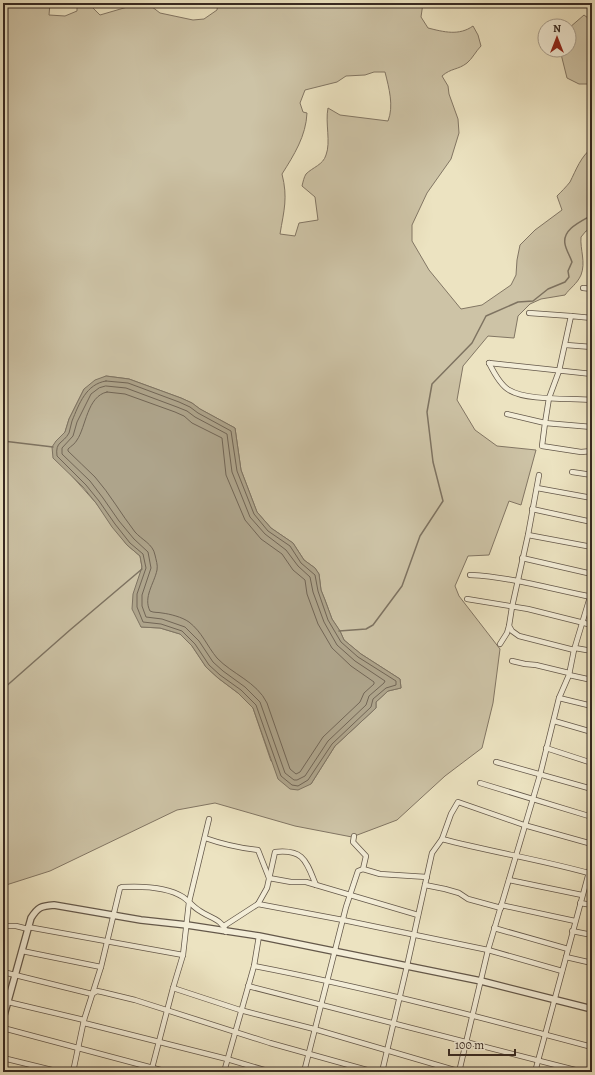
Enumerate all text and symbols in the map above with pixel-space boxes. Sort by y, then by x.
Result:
north arrow [537,18,577,58]
text: N [553,21,561,36]
scale bar [449,1031,515,1057]
text: 100 m [455,1037,484,1053]

